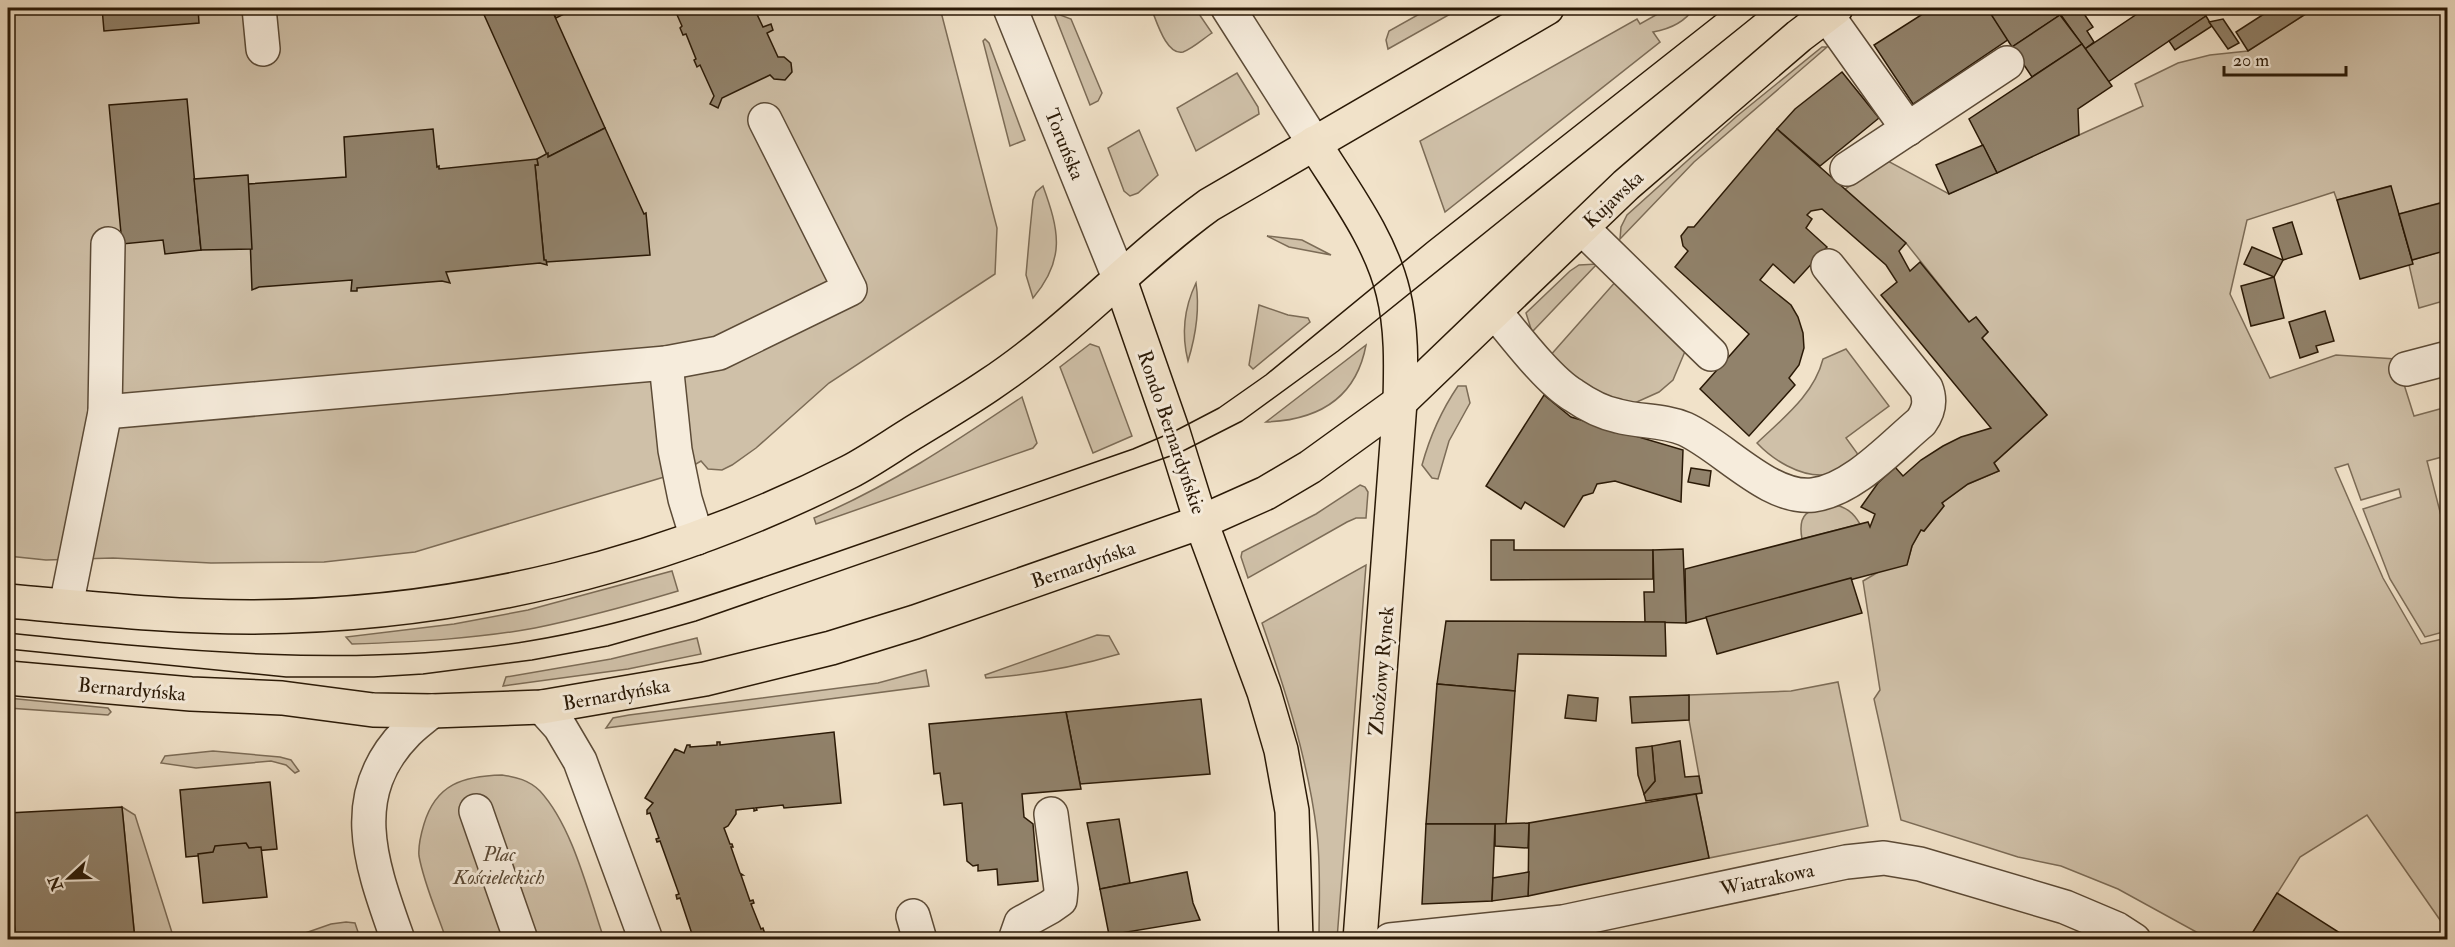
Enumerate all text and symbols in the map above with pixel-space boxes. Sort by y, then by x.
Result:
scale bar [2224,39,2346,77]
text: 20 m [2233,49,2269,72]
street label: Toruńska [1039,105,1090,184]
street label: Kujawska [1578,165,1649,234]
street label: Rondo Bernardyńskie [1132,347,1211,517]
street label: Bernardyńska [1028,535,1139,594]
street label: Zbożowy Rynek [1363,605,1400,737]
street label: Bernardyńska [77,672,188,707]
street label: Bernardyńska [561,673,672,716]
park label: Plac Kościeleckich [452,842,545,890]
north arrow [39,848,99,908]
street label: Wiatrakowa [1717,857,1817,902]
text: N [44,872,68,895]

